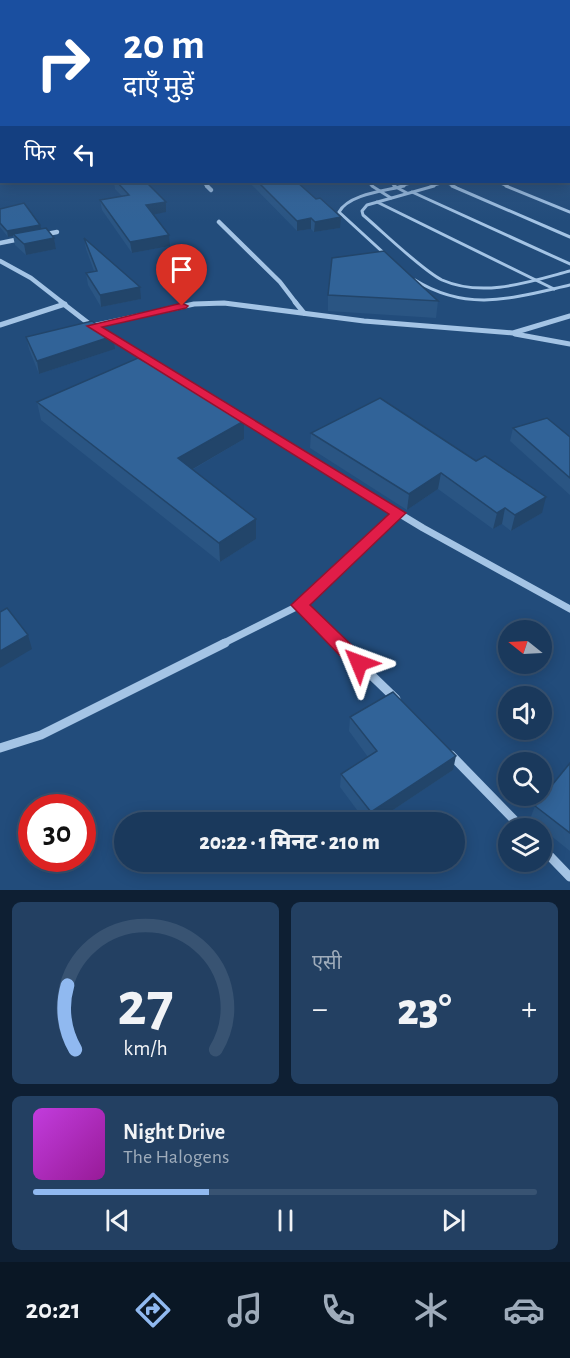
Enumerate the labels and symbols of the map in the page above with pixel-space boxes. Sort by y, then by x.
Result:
pin [156,244,207,306]
north arrow [498,620,552,674]
position arrow [327,631,391,695]
speed limit sign: 30 [18,794,96,872]

